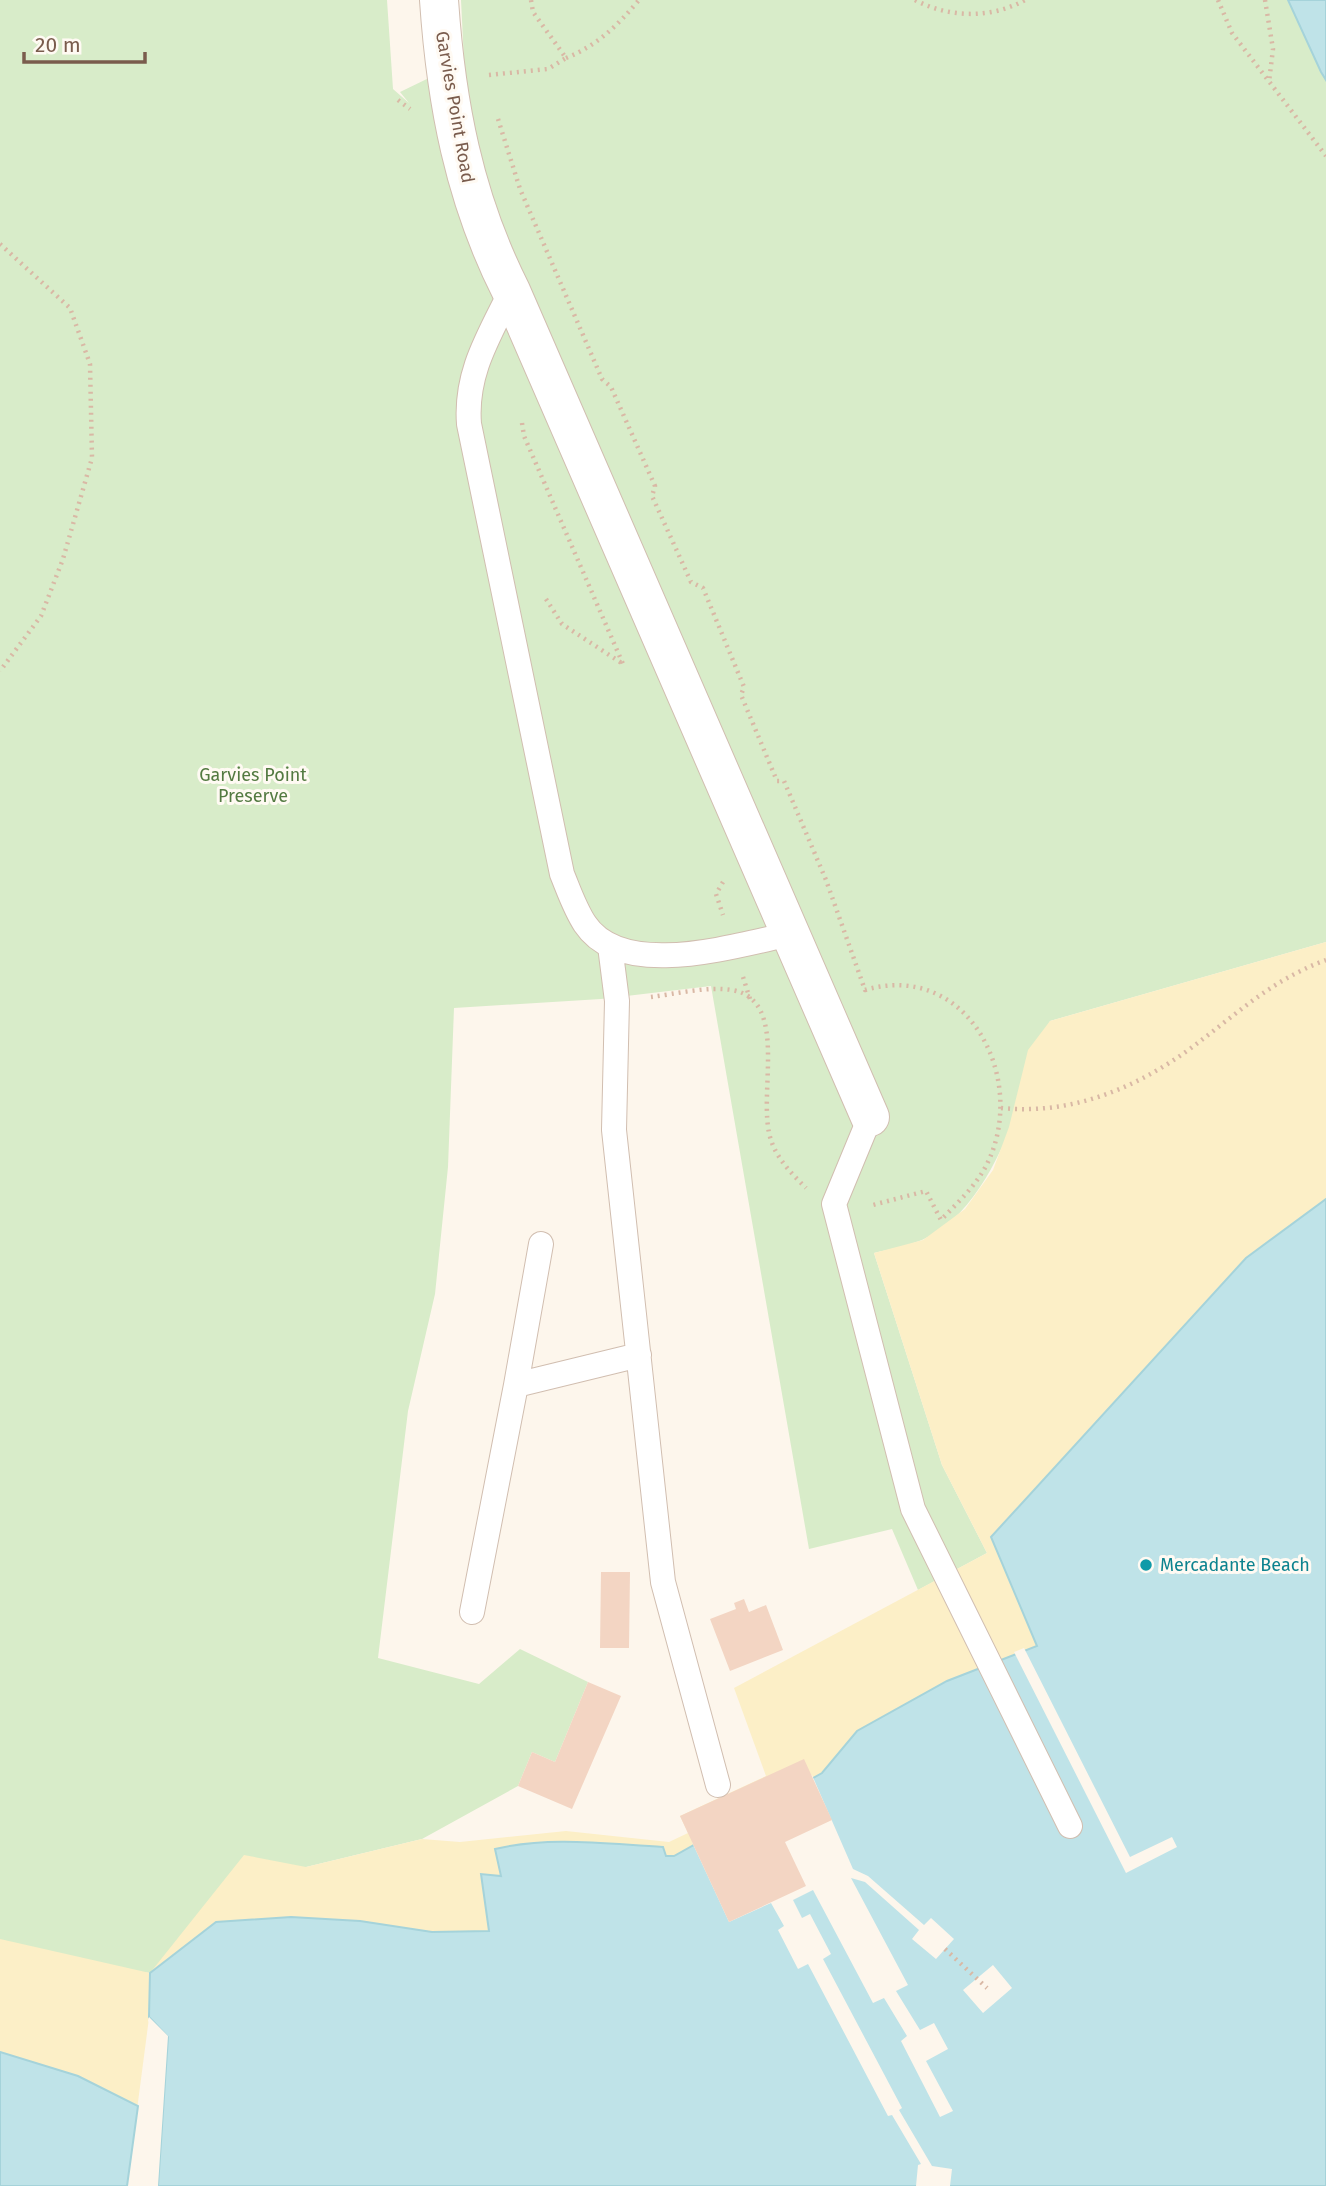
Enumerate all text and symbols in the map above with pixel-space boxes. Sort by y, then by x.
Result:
scale bar [24,21,145,65]
street label: Garvies Point Road [431,29,479,185]
text: 20 m [35,32,81,58]
park label: Garvies Point Preserve [199,764,307,807]
place label: Mercadante Beach [1160,1554,1310,1576]
marker: Mercadante Beach [1138,1557,1154,1573]

